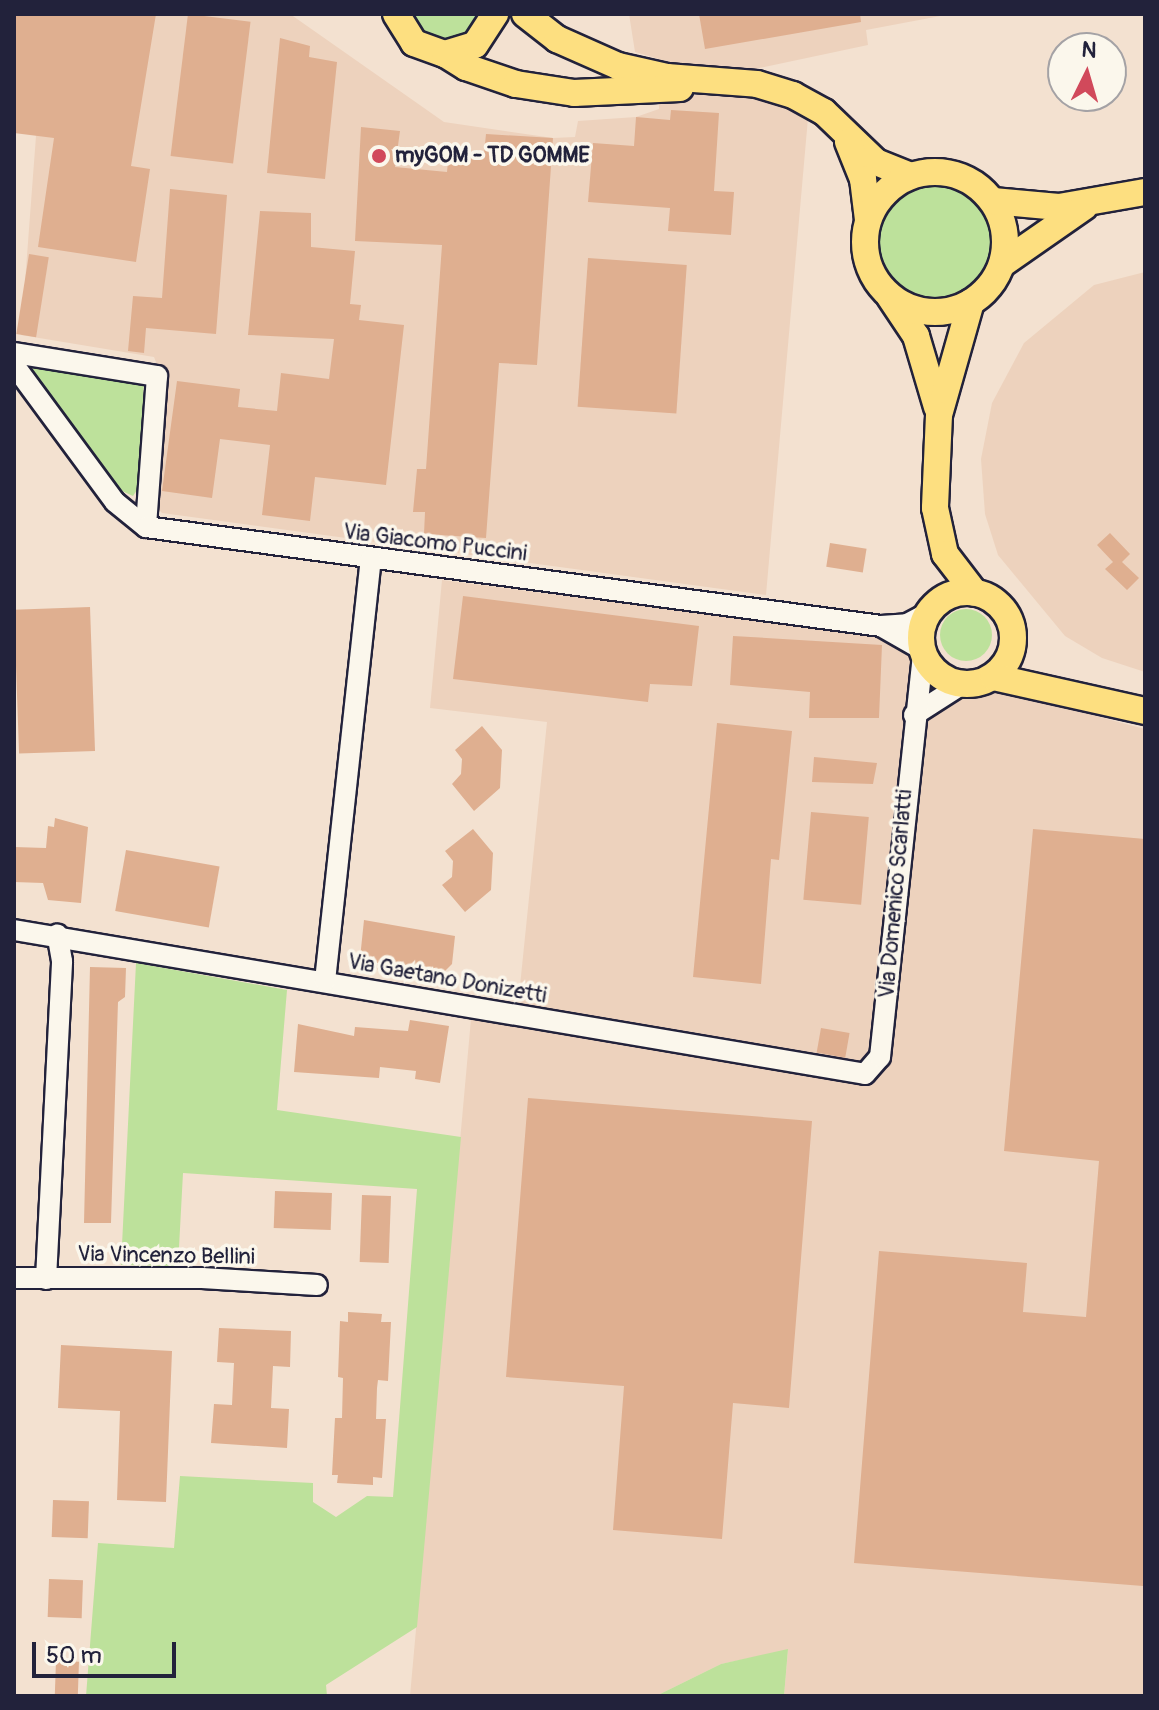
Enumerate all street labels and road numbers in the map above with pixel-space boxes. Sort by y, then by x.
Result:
street label: Via Giacomo Puccini [342,519,528,567]
street label: Via Domenico Scarlatti [874,788,918,1000]
street label: Via Gaetano Donizetti [346,949,548,1009]
street label: Via Vincenzo Bellini [77,1241,255,1271]

